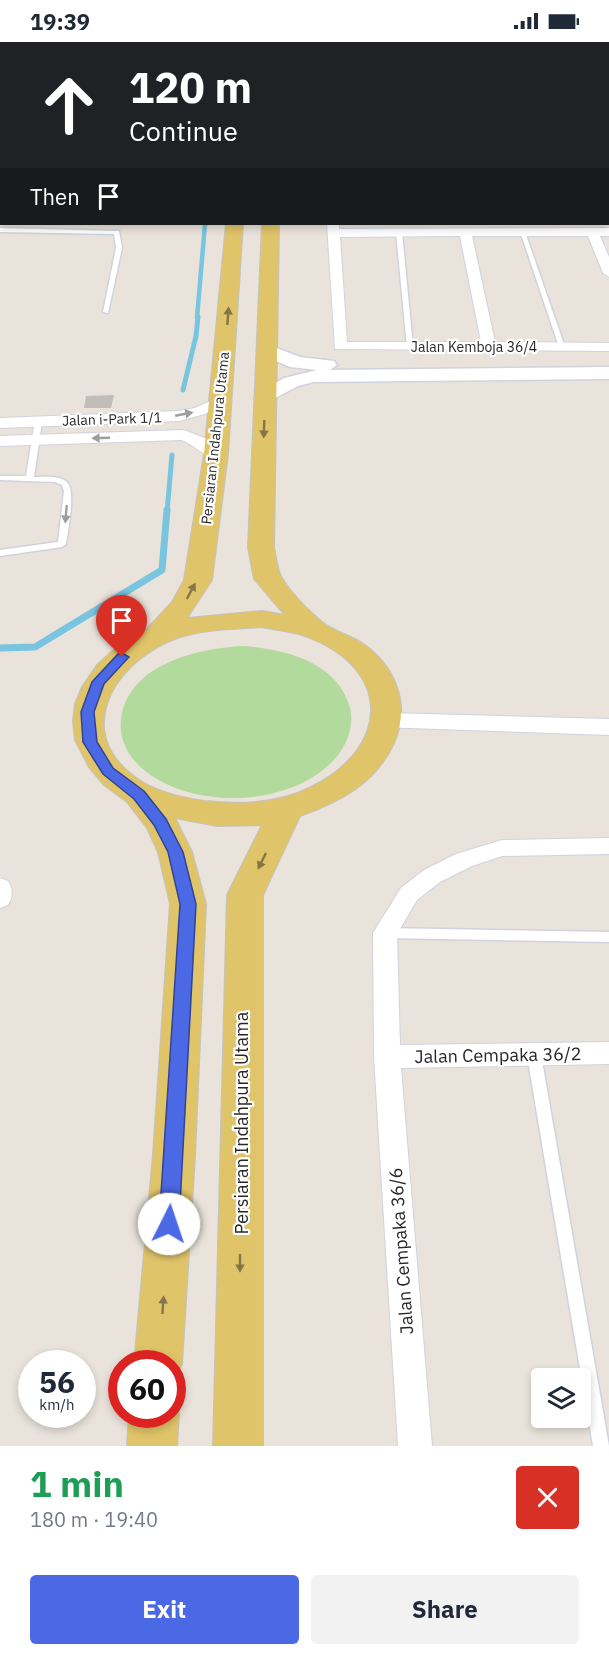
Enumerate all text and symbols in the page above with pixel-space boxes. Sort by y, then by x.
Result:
text: 19:39 [30,7,90,36]
text: 120 m [129,60,252,115]
icon: ahead [30,66,108,144]
text: Continue [129,113,238,148]
icon: arrive [92,180,125,213]
text: Then [30,182,80,211]
one-way arrow [223,306,232,325]
street label: Jalan Kemboja 36/4 [411,338,537,356]
street label: Persiaran Indahpura Utama [197,350,233,525]
street label: Jalan i-Park 1/1 [62,408,162,430]
one-way arrow [175,409,194,418]
one-way arrow [259,419,268,438]
one-way arrow [91,433,110,442]
one-way arrow [61,505,71,524]
one-way arrow [186,583,196,600]
pin [96,595,147,657]
icon: arrive [105,604,138,637]
one-way arrow [257,853,266,870]
street label: Persiaran Indahpura Utama [230,1011,253,1234]
street label: Jalan Cempaka 36/2 [414,1042,582,1068]
street label: Jalan Cempaka 36/6 [384,1167,418,1335]
position arrow [137,1192,201,1256]
one-way arrow [235,1253,245,1272]
one-way arrow [158,1296,168,1315]
speed limit sign: 60 [108,1350,186,1428]
text: 56 [39,1362,75,1401]
map controls [531,1368,591,1428]
button: layers [531,1368,591,1428]
text: km/h [39,1395,75,1414]
text: 1 min [30,1460,124,1507]
button: close [516,1466,579,1529]
text: 180 m · 19:40 [30,1506,158,1533]
button: Exit [30,1575,299,1644]
button: Share [311,1575,579,1644]

